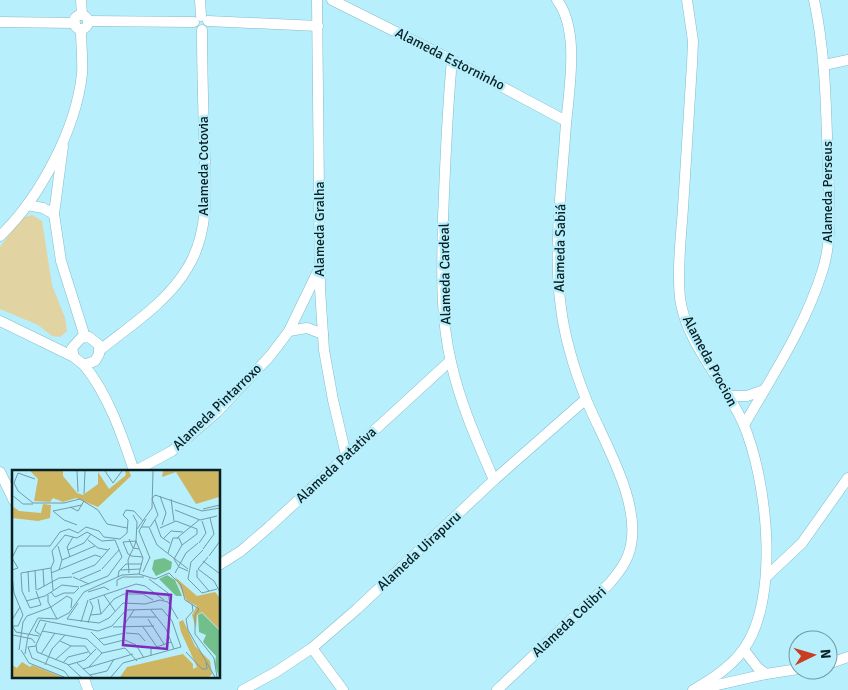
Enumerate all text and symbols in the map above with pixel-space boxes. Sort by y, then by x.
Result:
street label: Alameda Estorninho [392,24,508,94]
street label: Alameda Cotovia [195,116,212,216]
street label: Alameda Perseus [819,141,836,243]
street label: Alameda Gralha [311,181,328,277]
street label: Alameda Sabiá [551,204,569,292]
street label: Alameda Cardeal [436,223,454,325]
street label: Alameda Procion [679,313,741,409]
street label: Alameda Pintarroxo [169,360,265,454]
street label: Alameda Patativa [292,423,380,507]
inset map [12,470,220,678]
street label: Alameda Uirapuru [373,508,465,594]
street label: Alameda Colibri [528,583,610,661]
north arrow [788,630,838,680]
text: N [817,648,834,660]

